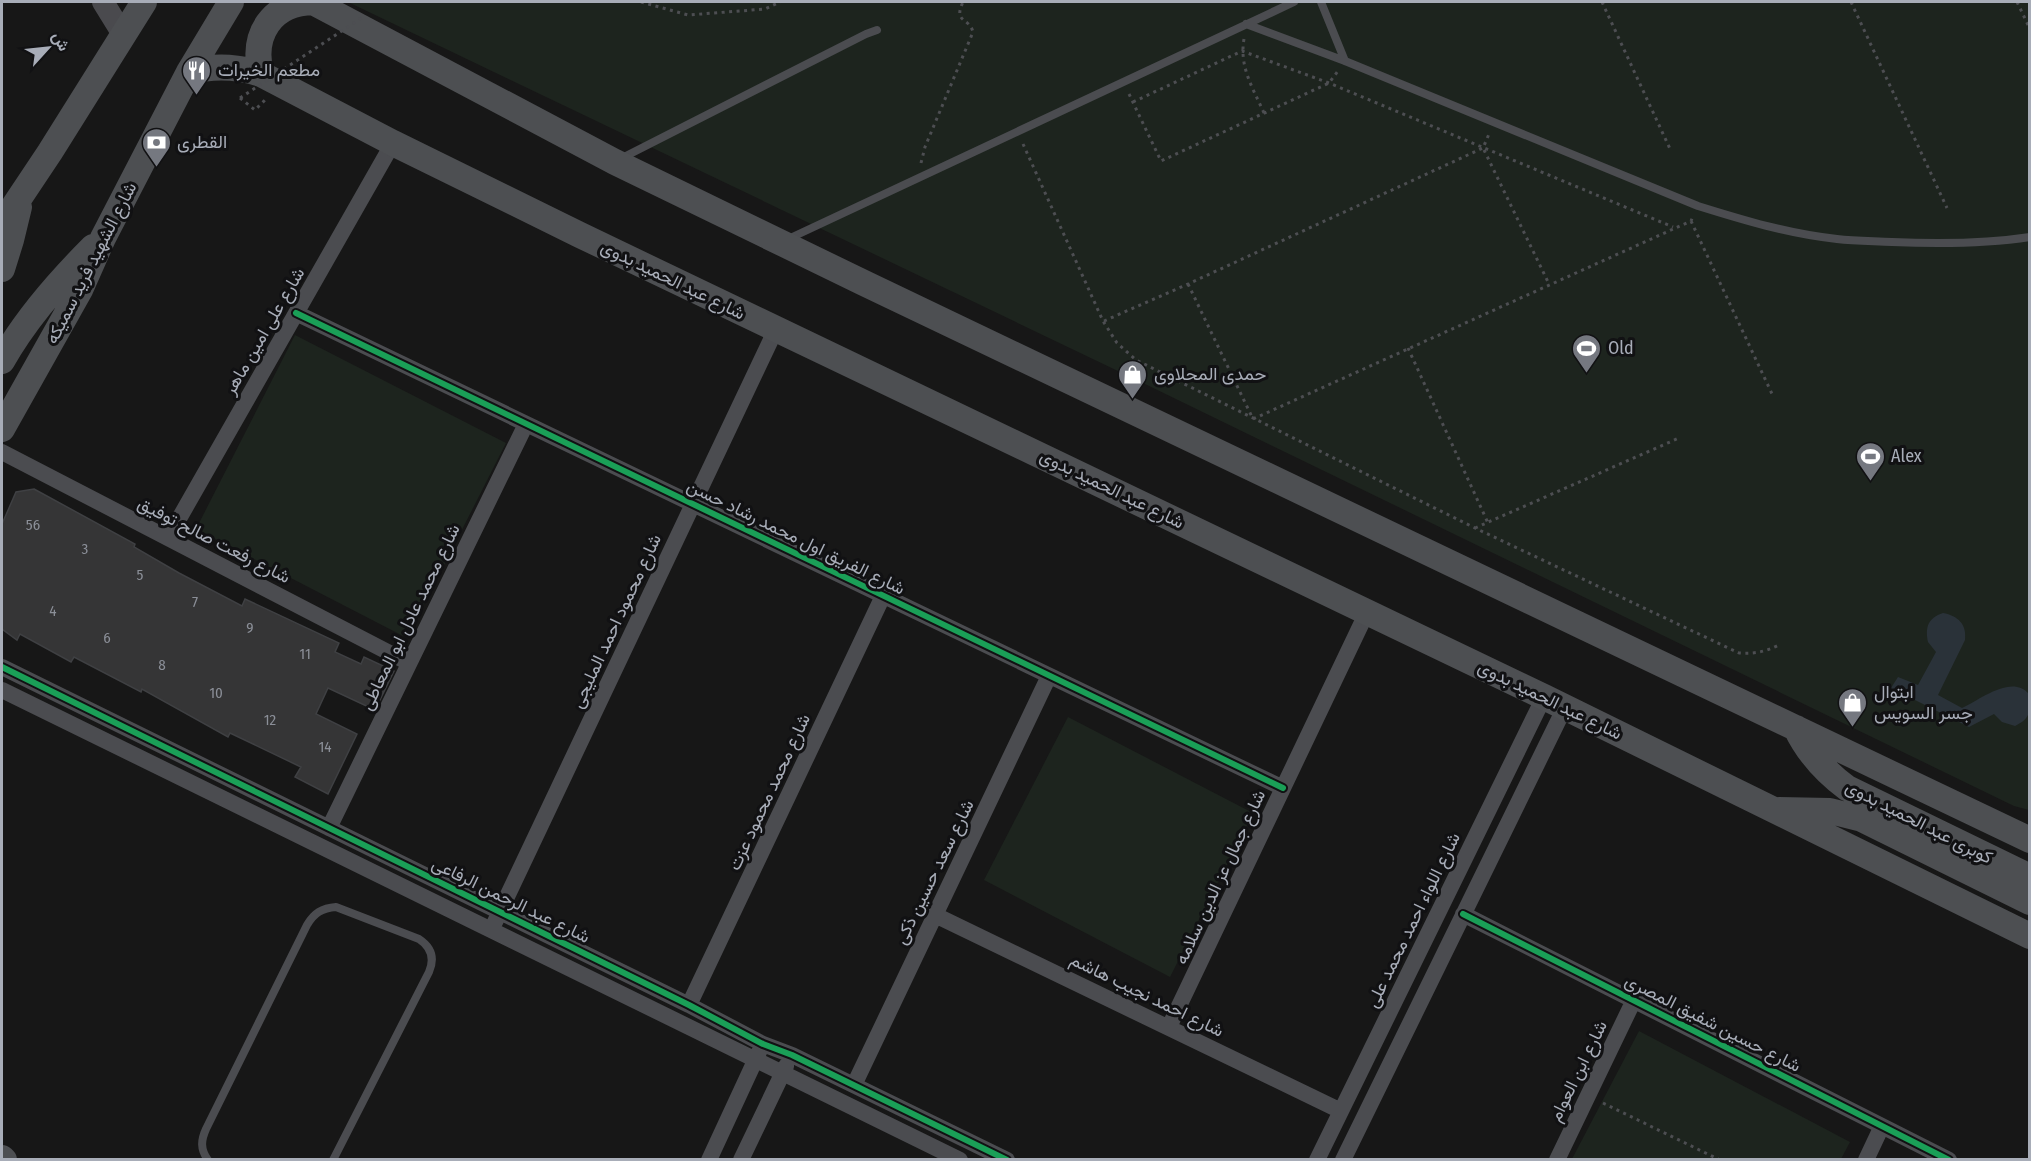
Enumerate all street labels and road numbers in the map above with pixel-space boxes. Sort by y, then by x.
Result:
street label: شارع الشهيد فريد سميكه [41,179,142,348]
street label: شارع عبد الحميد بدوى [597,236,749,325]
street label: شارع على امين ماهر [218,263,310,400]
street label: شارع عبد الحميد بدوى [1036,445,1188,534]
street label: شارع الفريق اول محمد رشاد حسن [683,474,909,600]
street label: شارع رفعت صالح توفيق [133,492,294,589]
street label: شارع محمد عادل ابو المعاطى [355,520,466,714]
street label: شارع محمود احمد المليجى [566,530,667,712]
street label: شارع عبد الحميد بدوى [1474,656,1626,745]
street label: شارع محمد محمود عزت [723,710,816,874]
street label: كوبرى عبد الحميد بدوى [1842,775,1996,869]
street label: شارع جمال عز الدين سلامه [1170,786,1271,968]
street label: شارع سعد حسين ذكى [889,796,980,948]
street label: شارع اللواء احمد محمد على [1361,829,1466,1012]
street label: شارع عبد الرحمن الرفاعى [428,852,594,949]
street label: شارع احمد نجيب هاشم [1066,948,1228,1043]
street label: شارع حسين شفيق المصرى [1621,969,1805,1078]
street label: شارع ابن العوام [1544,1017,1613,1126]

